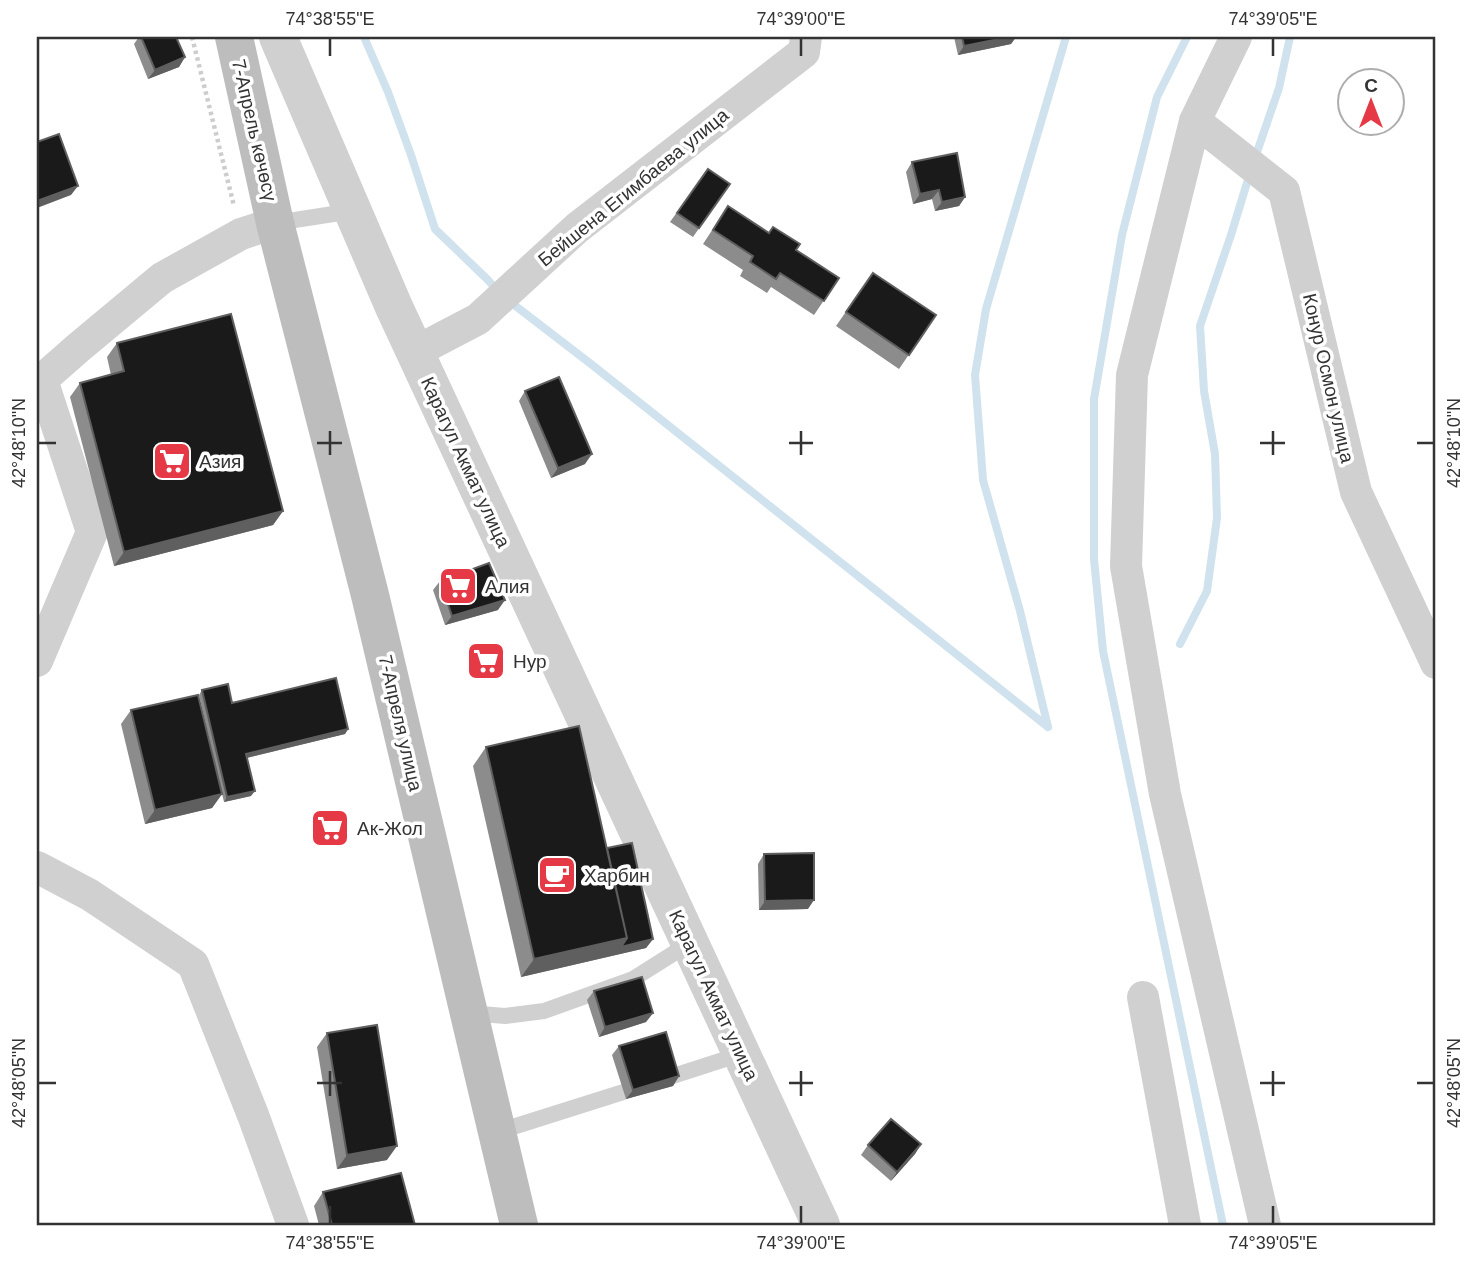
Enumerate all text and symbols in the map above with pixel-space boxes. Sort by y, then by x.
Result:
text: 74°38'55"E [285,9,375,29]
text: 74°39'00"E [756,9,846,29]
text: 74°39'05"E [1228,9,1318,29]
street label: 7-Апрель көчөсү [228,57,281,204]
north arrow [1336,66,1406,136]
text: С [1364,75,1378,96]
street label: Бейшена Егимбаева улица [534,104,733,271]
street label: Конур Осмон улица [1299,291,1358,465]
street label: Карагул Акмат улица [417,374,514,551]
text: 42°48'10"N [9,398,29,488]
text: 42°48'10"N [1444,398,1464,488]
supermarket icon: Азия [151,440,193,482]
place label: Азия [199,451,241,472]
supermarket icon: Алия [437,565,479,607]
place label: Алия [485,576,530,597]
supermarket icon: Нур [465,640,507,682]
place label: Нур [513,651,547,672]
street label: 7-Апреля улица [375,653,427,794]
supermarket icon: Ак-Жол [309,807,351,849]
place label: Ак-Жол [357,818,423,839]
cafe icon: Харбин [536,854,578,896]
place label: Харбин [584,865,650,886]
street label: Карагул Акмат улица [665,907,762,1084]
text: 42°48'05"N [9,1038,29,1128]
text: 42°48'05"N [1444,1038,1464,1128]
text: 74°38'55"E [285,1233,375,1253]
text: 74°39'00"E [756,1233,846,1253]
text: 74°39'05"E [1228,1233,1318,1253]

